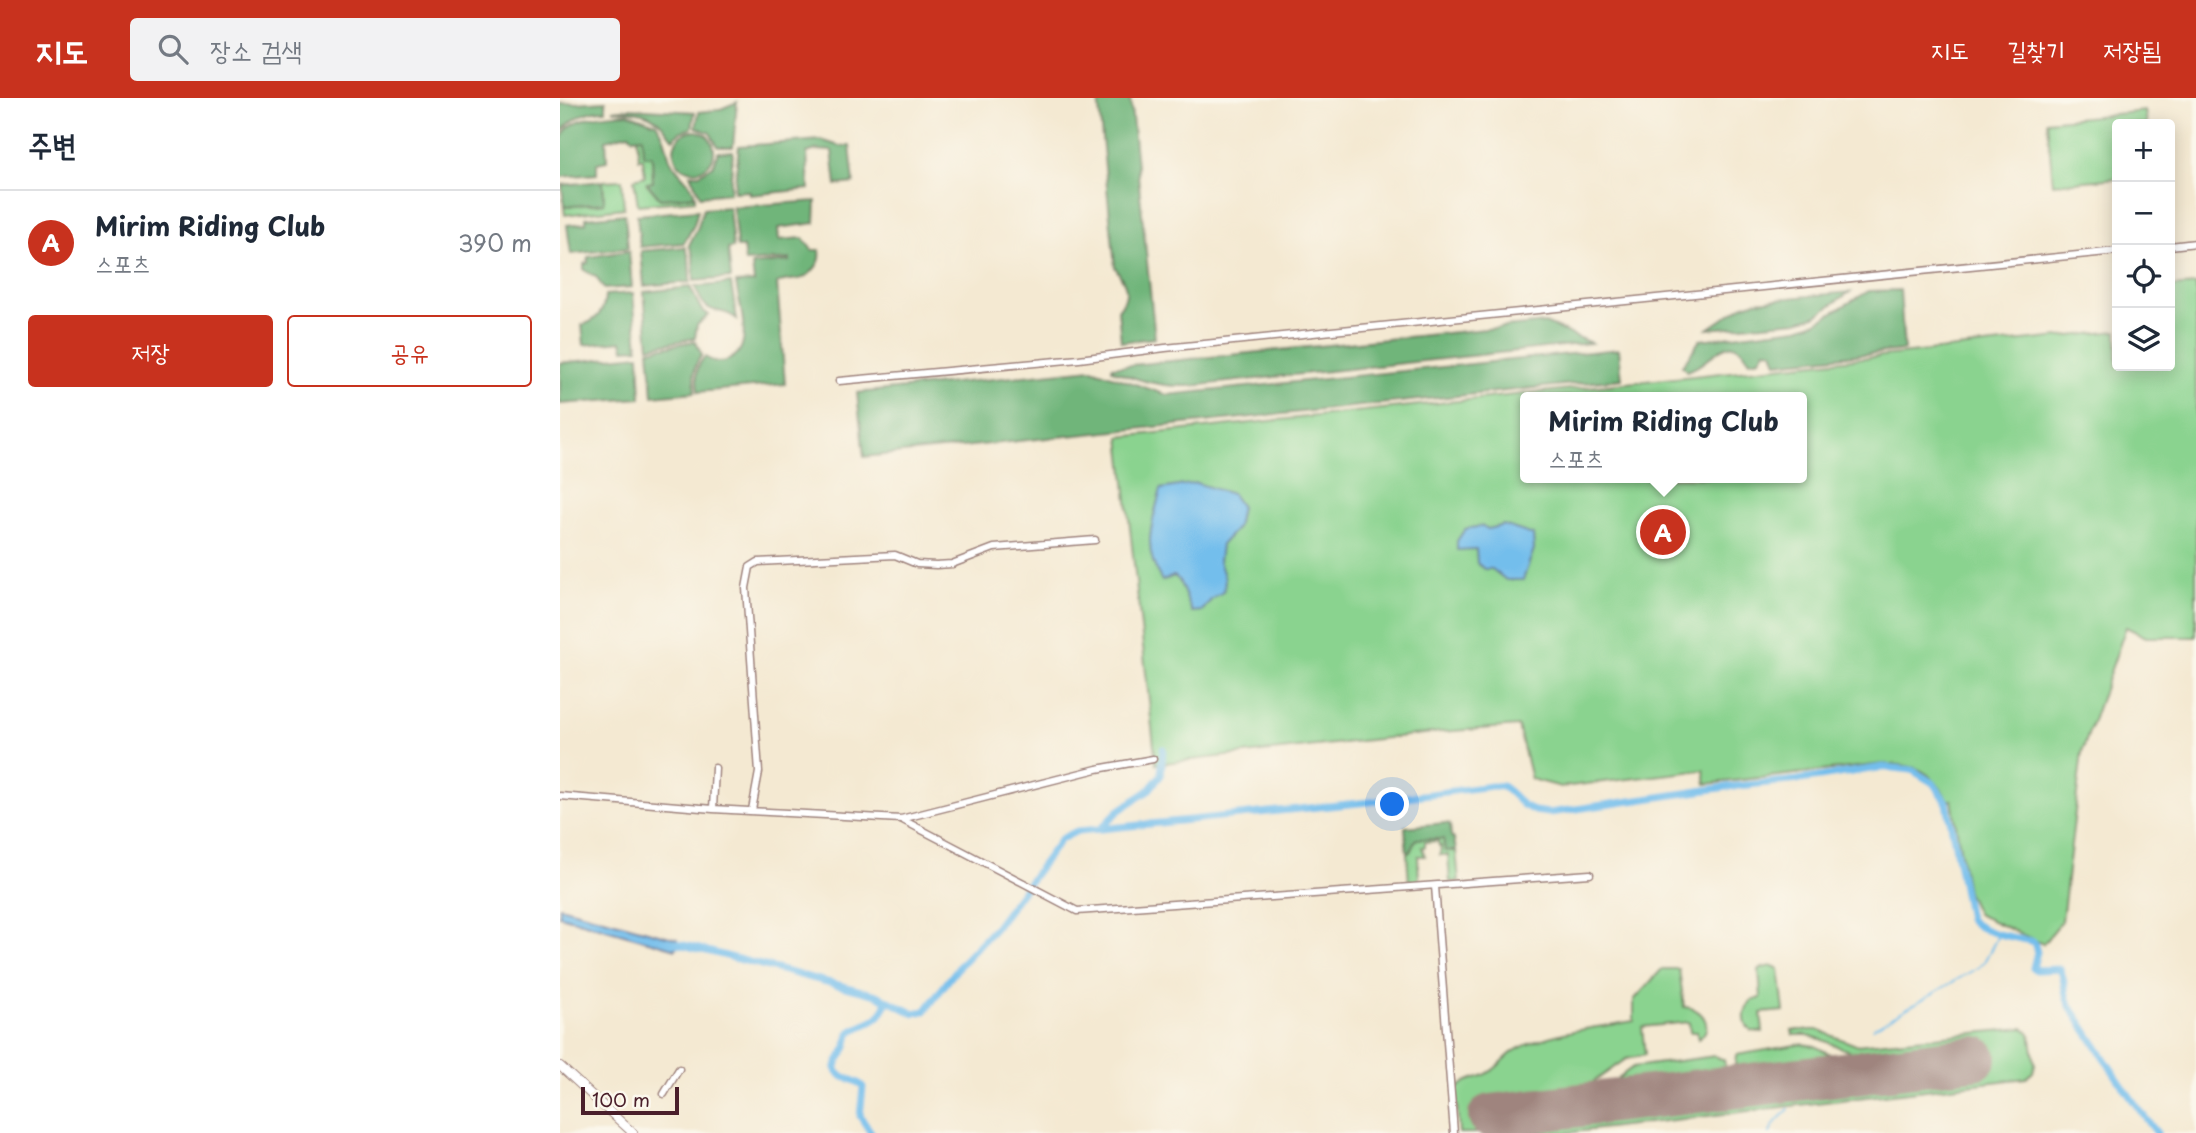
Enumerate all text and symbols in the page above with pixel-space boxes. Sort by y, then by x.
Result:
search box [130,18,620,81]
text: 지도 [35,24,88,74]
icon: search [154,30,192,68]
text: 장소 검색 [210,30,302,69]
text: 지도 [1931,31,1969,67]
text: 길찾기 [2007,31,2065,67]
text: 저장됨 [2103,31,2161,67]
map controls [2112,119,2175,371]
button: + [2112,119,2175,182]
text: 주변 [28,121,76,166]
button: − [2112,182,2175,245]
text: Mirim Riding Club [95,206,325,245]
text: A [42,225,60,260]
text: 390 m [458,225,532,260]
text: 스포츠 [95,245,151,280]
button: locate [2112,245,2175,308]
button: layers [2112,308,2175,371]
button: 저장 [28,315,273,387]
button: 공유 [287,315,532,387]
popup [1520,392,1807,483]
text: Mirim Riding Club [1548,401,1779,440]
text: 스포츠 [1548,440,1604,475]
pin: A [1640,506,1686,558]
your location [1375,787,1409,821]
scale bar [581,1084,679,1116]
text: 100 m [592,1085,650,1113]

